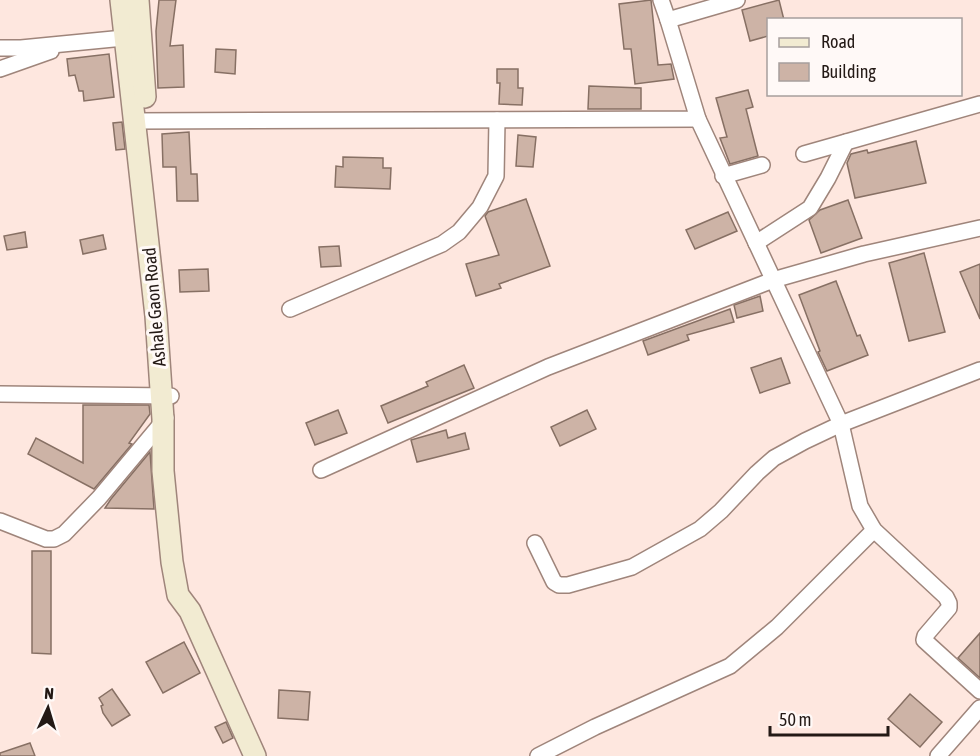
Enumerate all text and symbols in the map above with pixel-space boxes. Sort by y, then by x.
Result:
legend [767,18,962,96]
text: Road [821,31,855,52]
text: Building [821,61,876,82]
street label: Ashale Gaon Road [138,247,170,367]
north arrow [18,678,78,738]
text: N [44,684,54,702]
scale bar [770,699,888,737]
text: 50 m [779,709,811,730]

